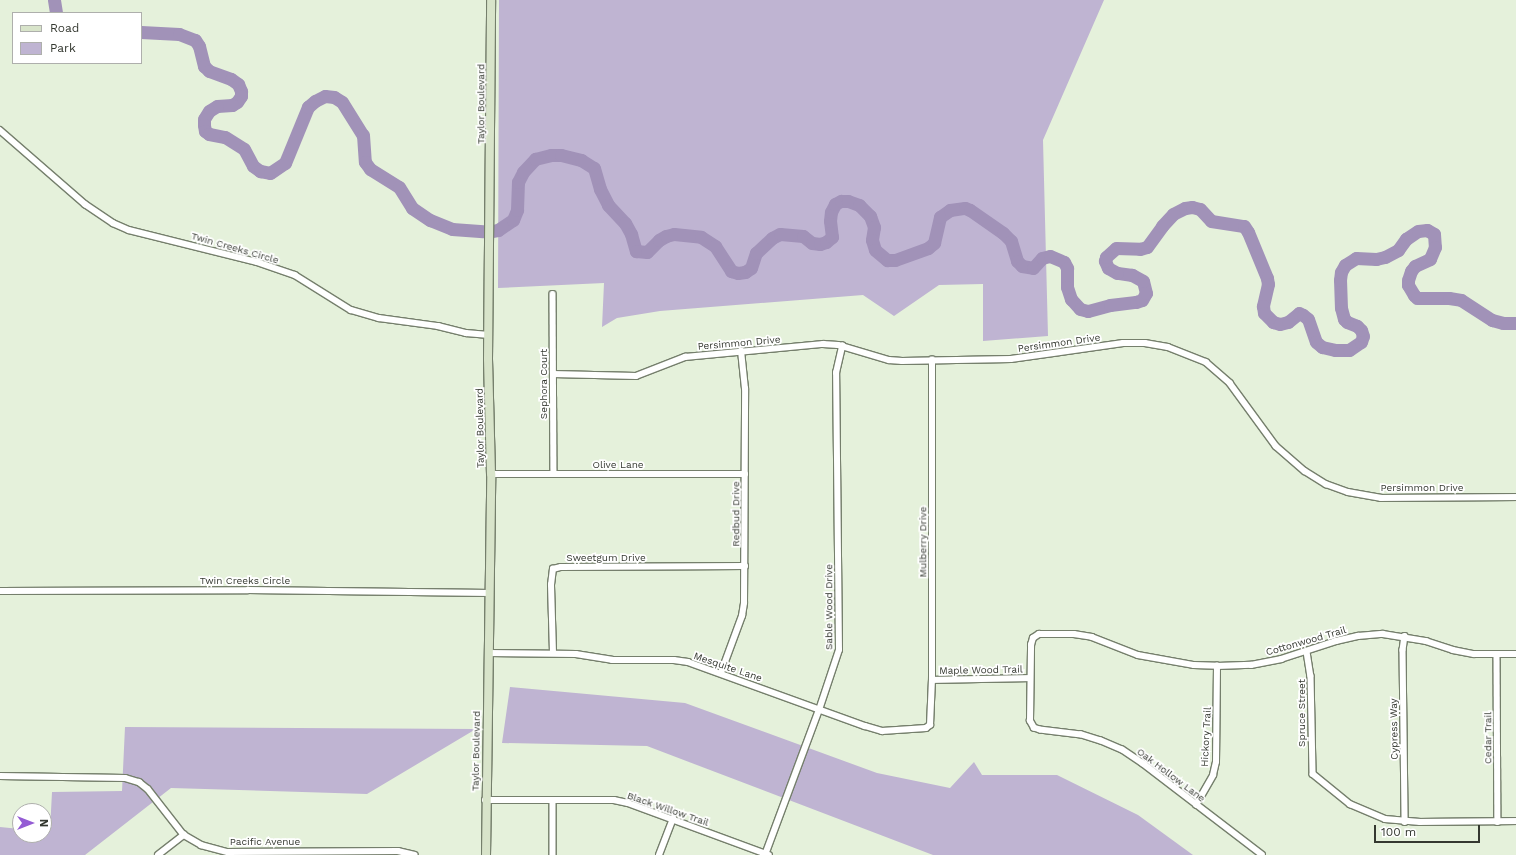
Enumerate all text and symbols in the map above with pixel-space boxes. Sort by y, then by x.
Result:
legend [12,12,142,64]
text: Road [50,21,79,35]
text: Park [50,41,76,55]
street label: Taylor Boulevard [475,64,487,144]
street label: Twin Creeks Circle [190,230,280,266]
street label: Persimmon Drive [1017,331,1101,355]
street label: Persimmon Drive [697,333,781,353]
street label: Sephora Court [538,349,550,419]
street label: Taylor Boulevard [473,388,487,468]
street label: Olive Lane [592,459,644,471]
street label: Redbud Drive [730,481,742,547]
street label: Persimmon Drive [1380,482,1464,494]
street label: Mulberry Drive [917,506,929,578]
street label: Sweetgum Drive [566,552,646,564]
street label: Sable Wood Drive [823,564,835,650]
street label: Twin Creeks Circle [200,575,290,587]
street label: Cottonwood Trail [1264,624,1348,658]
street label: Mesquite Lane [692,650,764,684]
street label: Maple Wood Trail [939,663,1023,677]
street label: Spruce Street [1296,679,1308,747]
street label: Cypress Way [1387,698,1401,760]
street label: Hickory Trail [1198,707,1214,767]
street label: Taylor Boulevard [469,711,483,791]
street label: Cedar Trail [1482,712,1494,764]
street label: Oak Hollow Lane [1134,745,1208,805]
street label: Black Willow Trail [625,789,711,829]
north arrow [12,803,52,843]
scale bar [1376,817,1482,843]
text: N [37,819,50,827]
text: 100 m [1381,825,1416,839]
street label: Pacific Avenue [230,836,300,848]

